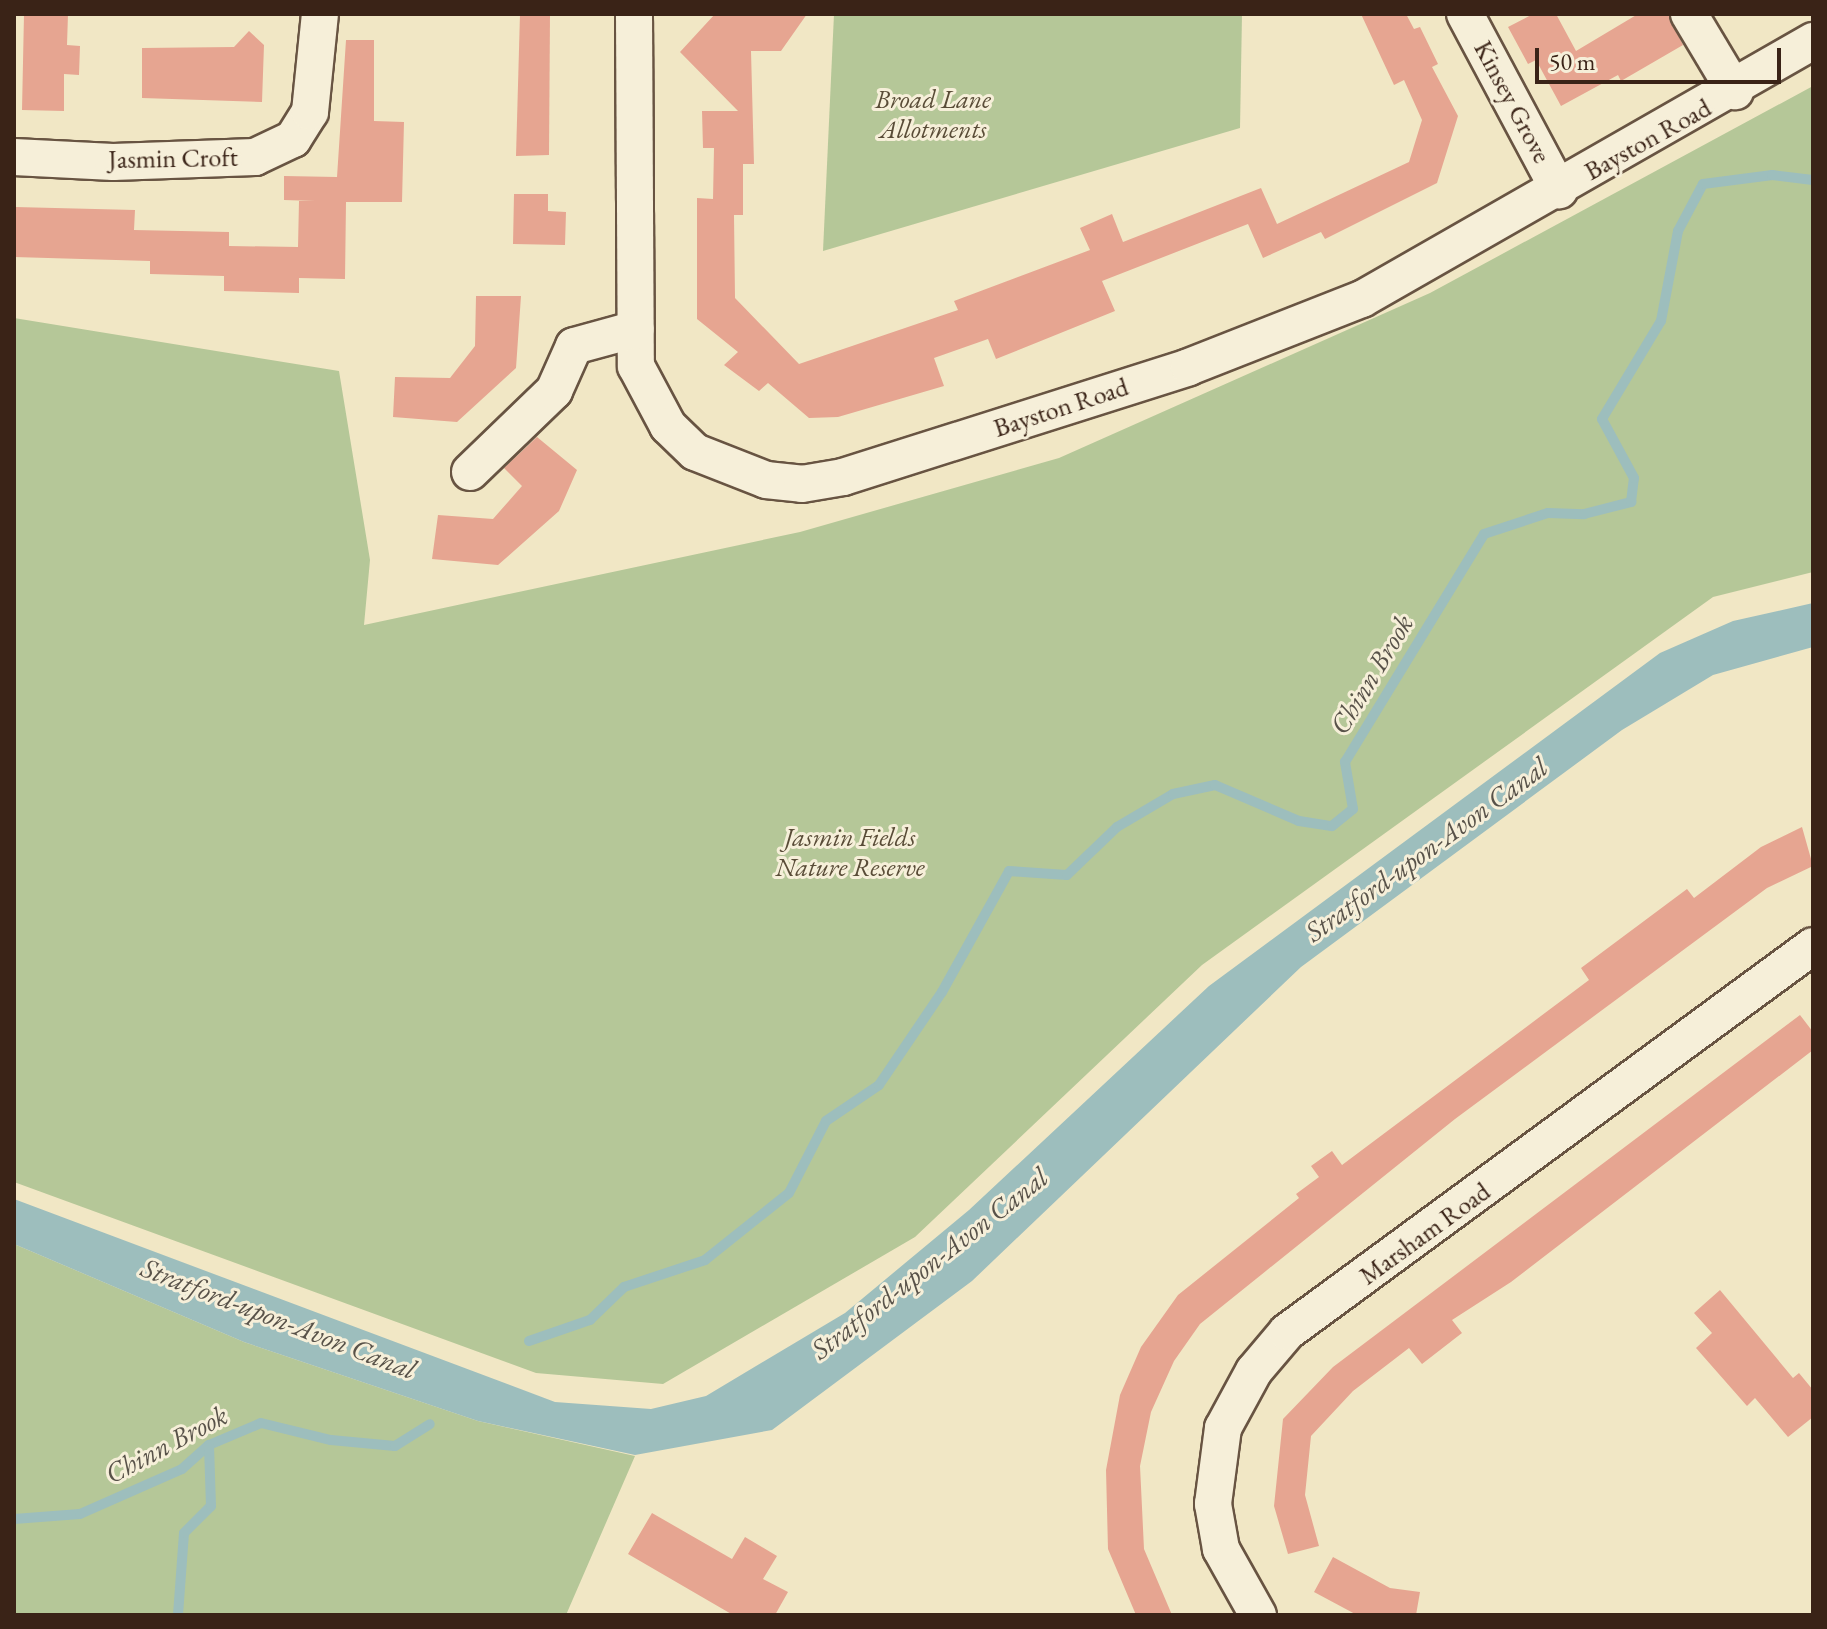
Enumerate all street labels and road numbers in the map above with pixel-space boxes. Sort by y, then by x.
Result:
street label: Kinsey Grove [1467,36,1557,168]
street label: Bayston Road [1579,93,1717,187]
street label: Jasmin Croft [108,142,238,176]
street label: Bayston Road [990,372,1132,444]
street label: Marsham Road [1354,1176,1496,1292]

